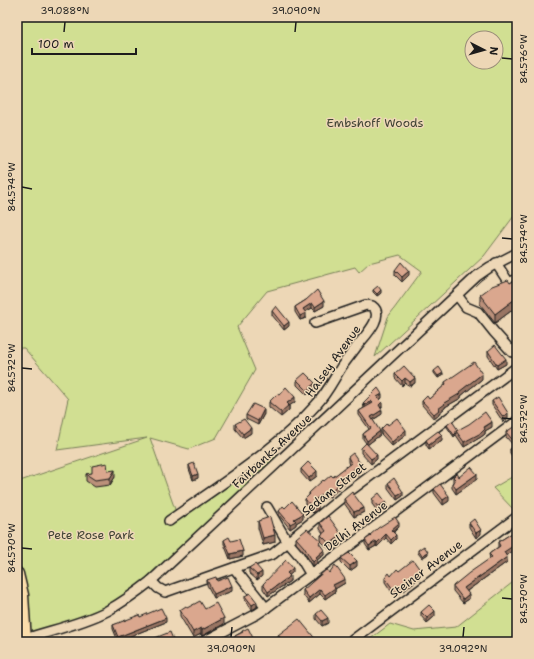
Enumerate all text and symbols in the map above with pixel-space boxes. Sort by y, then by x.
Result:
text: 39.088°N [41,4,89,17]
text: 39.090°N [272,4,320,17]
scale bar [32,30,136,56]
north arrow [464,30,504,70]
text: 84.576°W [517,34,530,84]
text: 100 m [38,36,74,52]
text: N [486,46,501,56]
park label: Embshoff Woods [327,115,423,131]
text: 84.574°W [5,162,18,212]
text: 84.574°W [517,214,530,264]
street label: Halsey Avenue [301,322,365,400]
text: 84.572°W [5,343,18,393]
text: 84.572°W [517,394,530,444]
street label: Fairbanks Avenue [229,410,315,492]
street label: Sedam Street [298,459,370,519]
street label: Delhi Avenue [321,497,391,555]
text: 84.570°W [5,523,18,573]
park label: Pete Rose Park [48,527,134,543]
street label: Steiner Avenue [386,536,466,602]
text: 84.570°W [517,574,530,624]
text: 39.090°N [207,642,255,655]
text: 39.092°N [439,642,487,655]

